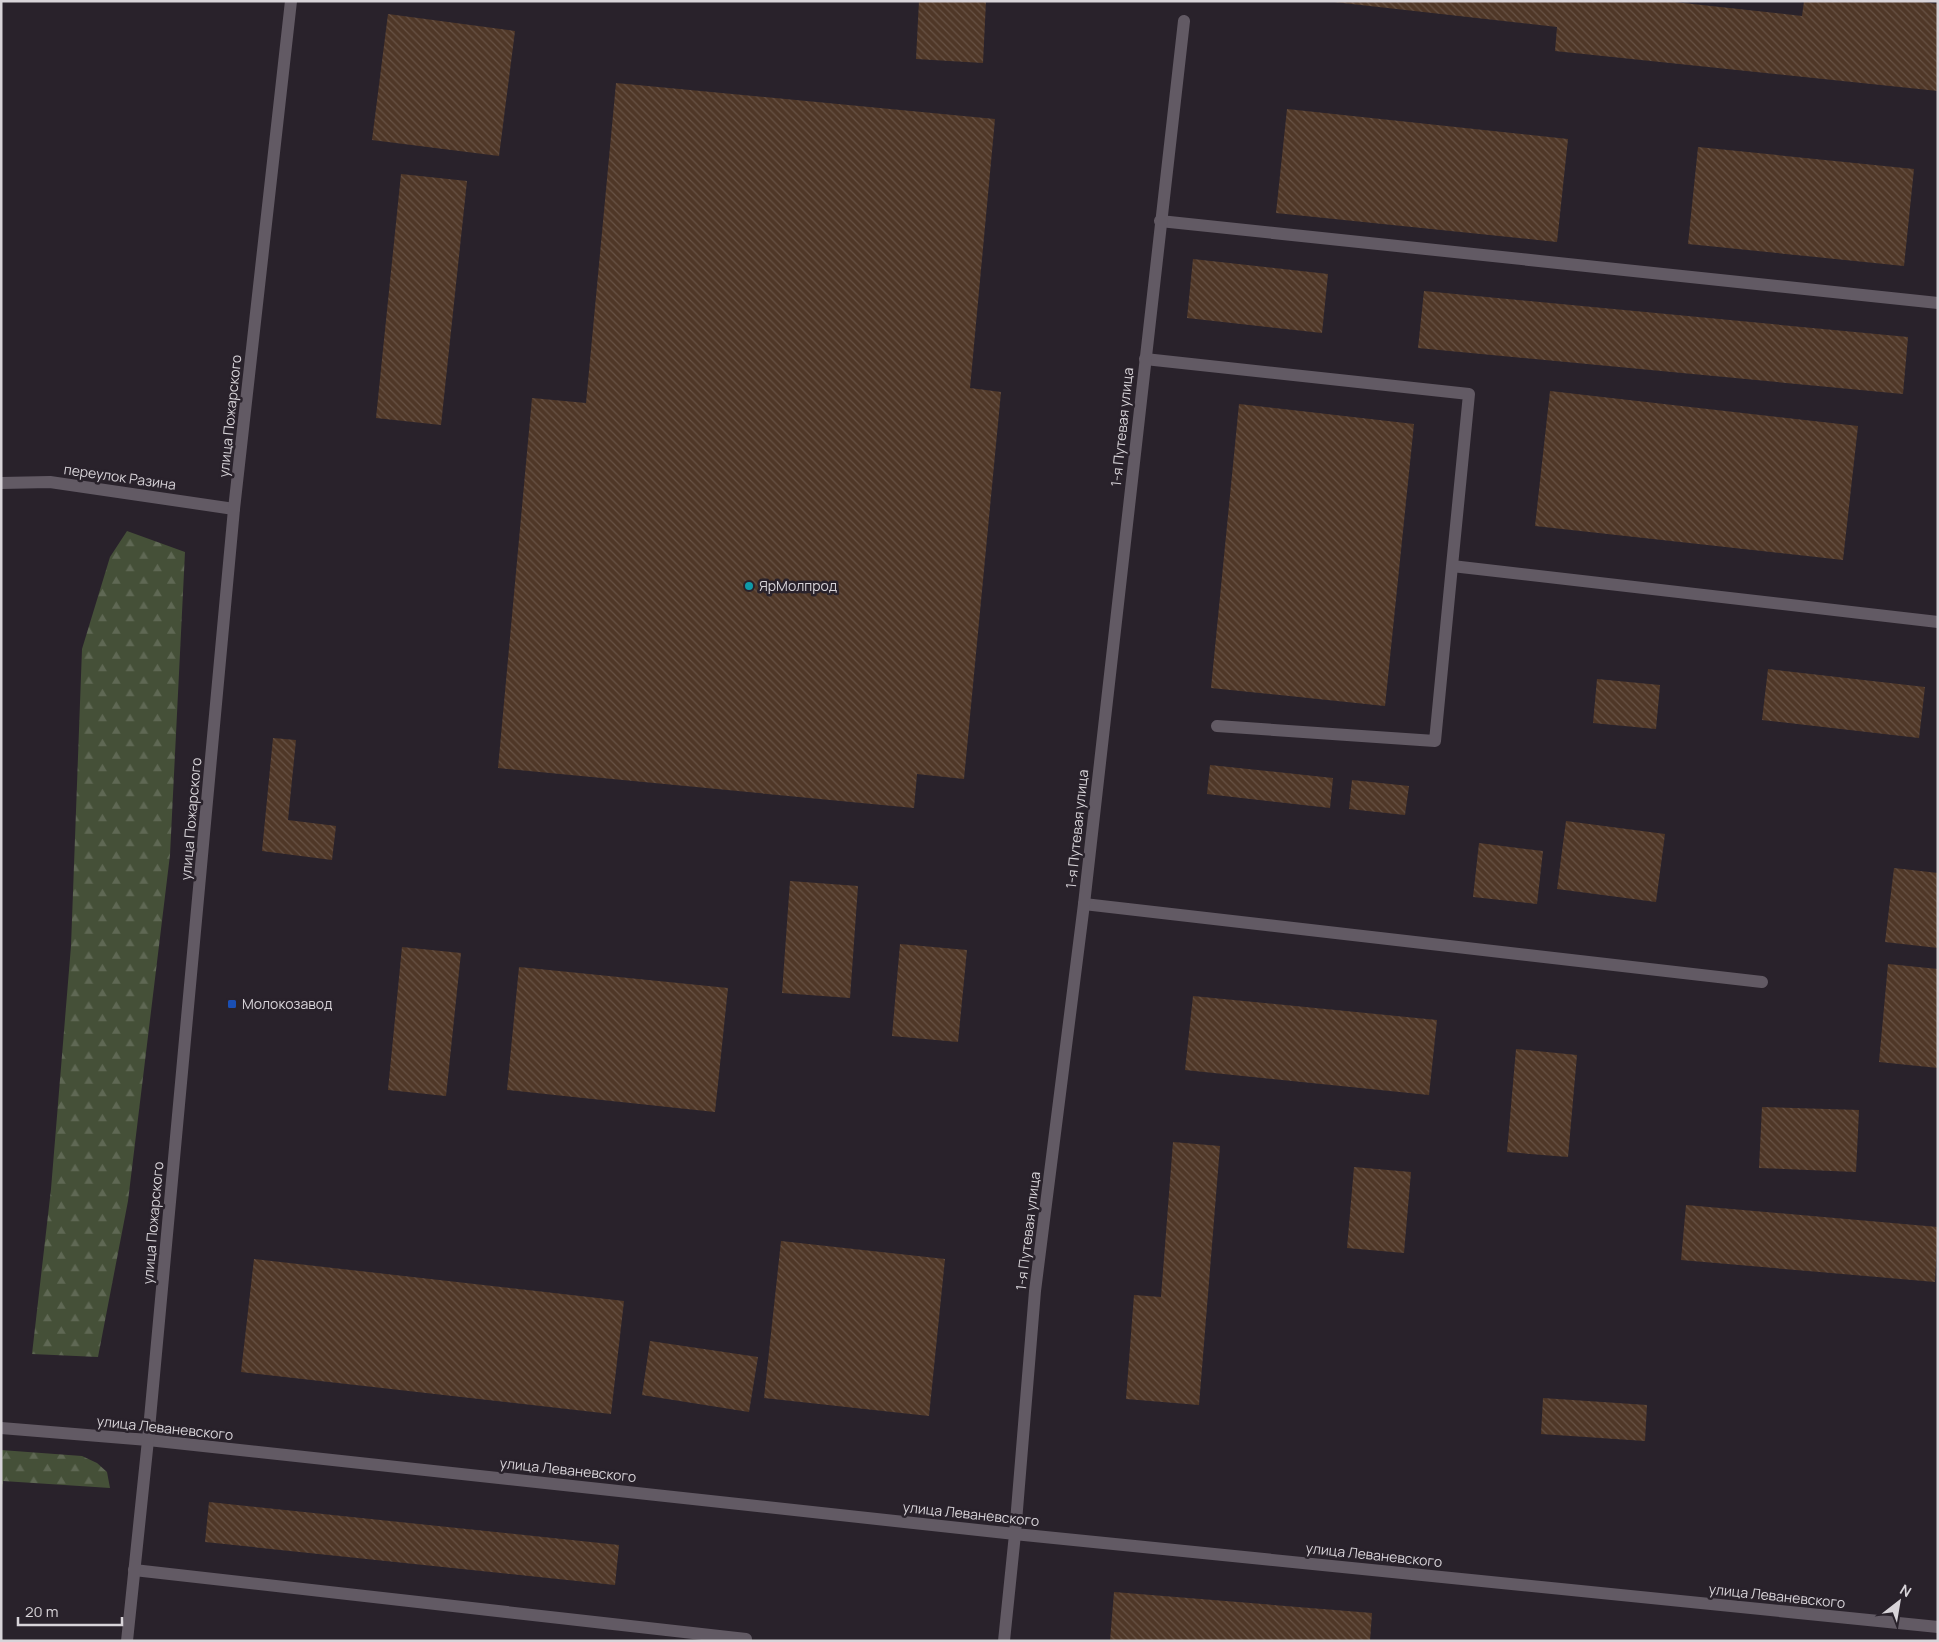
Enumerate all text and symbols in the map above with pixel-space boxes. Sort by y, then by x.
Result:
street label: улица Пожарского [214,354,245,478]
street label: 1-я Путевая улица [1106,366,1137,487]
street label: переулок Разина [63,459,177,494]
place label: ЯрМолпрод [759,576,837,595]
marker: ЯрМолпрод [743,580,755,592]
street label: улица Пожарского [176,757,205,881]
street label: 1-я Путевая улица [1061,768,1092,889]
place label: Молокозавод [242,994,332,1013]
marker: Молокозавод [226,998,238,1010]
street label: улица Пожарского [138,1161,167,1285]
street label: 1-я Путевая улица [1011,1170,1044,1291]
street label: улица Леваневского [96,1411,234,1444]
street label: улица Леваневского [499,1453,637,1486]
street label: улица Леваневского [902,1497,1040,1530]
street label: улица Леваневского [1305,1538,1443,1571]
north arrow [1874,1577,1924,1627]
street label: улица Леваневского [1708,1579,1846,1612]
text: N [1897,1580,1915,1601]
scale bar [18,1594,121,1626]
text: 20 m [25,1601,58,1622]

